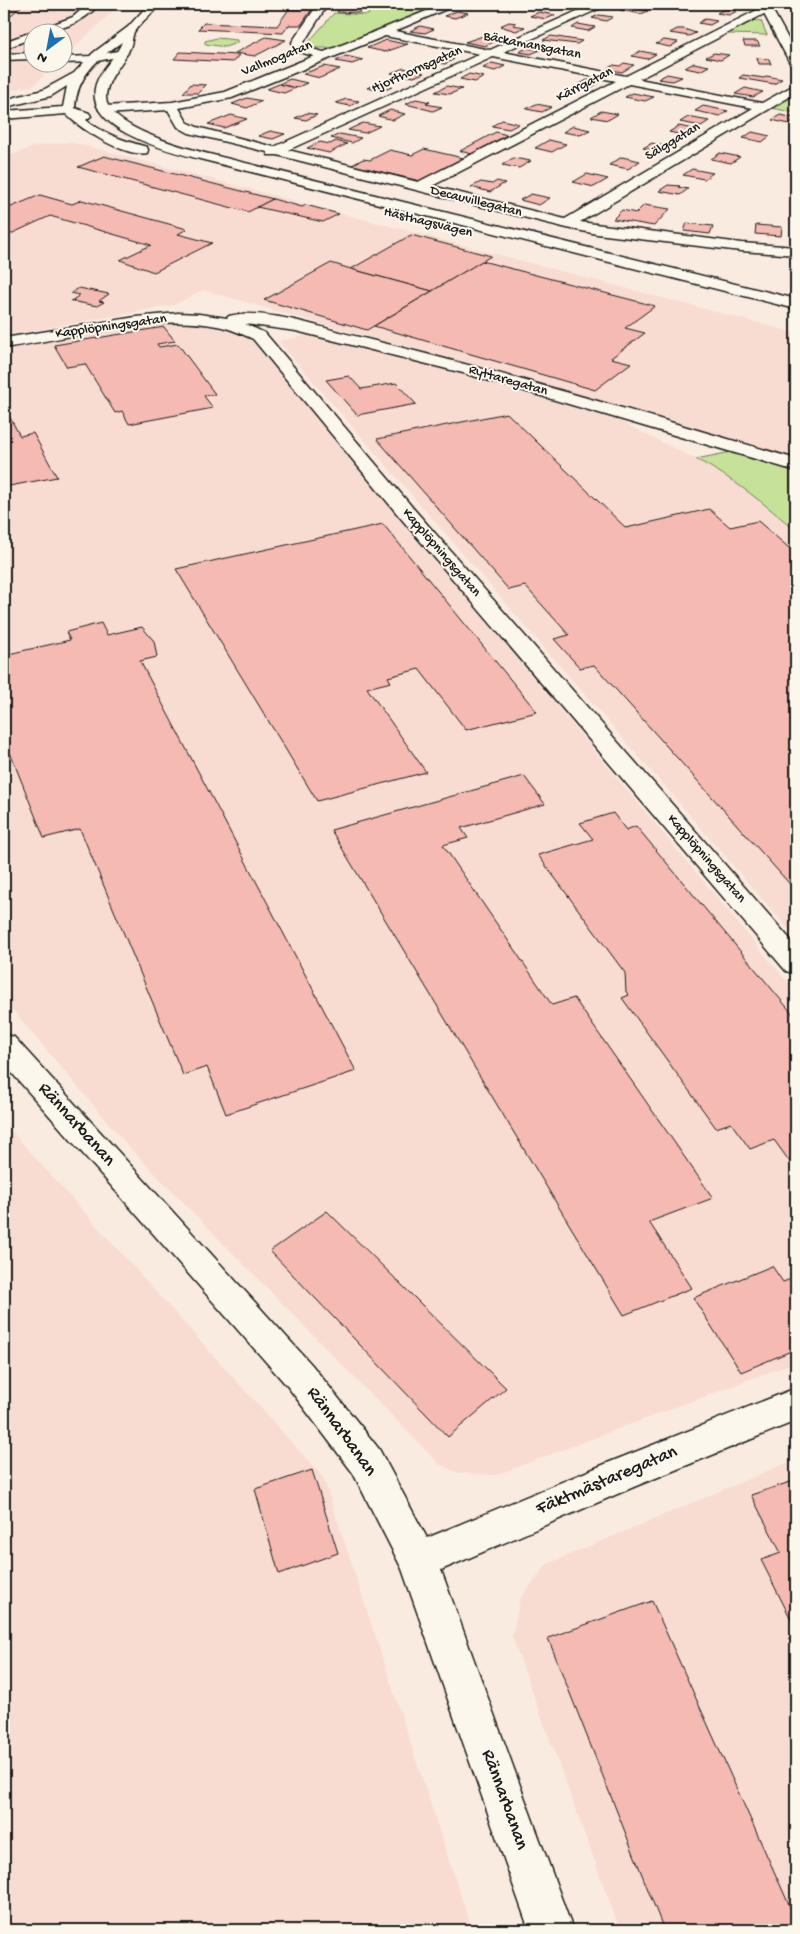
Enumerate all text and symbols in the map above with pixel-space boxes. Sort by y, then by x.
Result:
north arrow [22,22,72,72]
street label: Bäckamansgatan [481,28,583,64]
street label: Vallmogatan [238,37,315,81]
street label: Hjorthornsgatan [369,42,465,98]
text: N [34,47,51,67]
street label: Kärrgatan [554,63,616,106]
street label: Sälggatan [642,119,704,165]
street label: Decauvillegatan [427,182,524,222]
street label: Hästhagsvägen [382,204,474,242]
street label: Kapplöpningsgatan [54,311,168,343]
street label: Ryttaregatan [466,362,550,400]
street label: Kapplöpningsgatan [398,505,484,601]
street label: Kapplöpningsgatan [663,811,749,907]
street label: Rännarbanan [32,1078,120,1172]
street label: Rännarbanan [301,1383,381,1481]
street label: Fäktmästaregatan [532,1441,681,1521]
street label: Rännarbanan [475,1747,533,1853]

